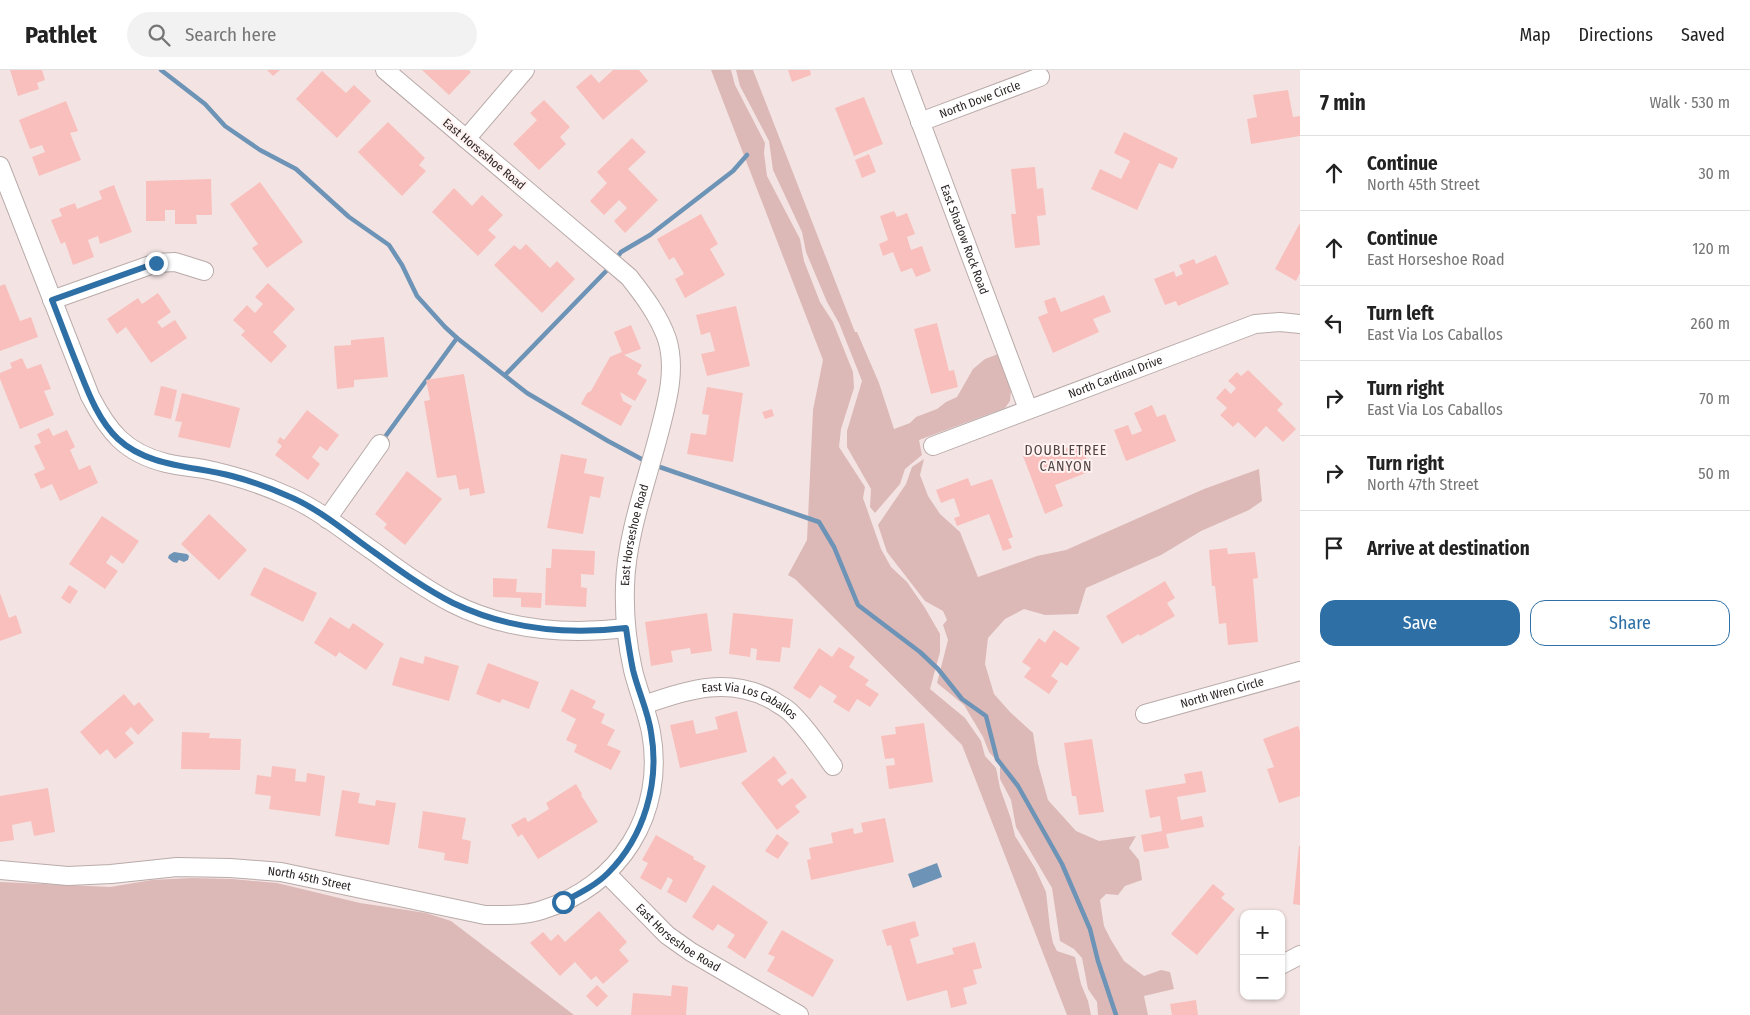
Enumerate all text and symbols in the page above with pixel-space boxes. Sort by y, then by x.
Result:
search box [127,12,477,57]
text: Pathlet [25,21,97,49]
icon: search [145,21,173,49]
text: Search here [185,23,276,46]
text: Map [1519,24,1551,46]
text: Directions [1579,24,1653,46]
text: Saved [1681,24,1725,46]
street label: North Dove Circle [937,78,1022,121]
text: 7 min [1320,90,1366,116]
text: Walk · 530 m [1649,93,1730,112]
street label: East Horseshoe Road [440,115,528,193]
text: Continue [1367,152,1438,175]
icon: ahead [1320,159,1348,187]
text: 30 m [1698,164,1730,183]
text: North 45th Street [1367,175,1480,194]
street label: East Shadow Rock Road [938,183,991,296]
text: Continue [1367,227,1438,250]
icon: ahead [1320,234,1348,262]
text: 120 m [1692,239,1730,258]
text: East Horseshoe Road [1367,250,1505,269]
route end [145,252,168,275]
text: Turn left [1367,302,1434,325]
icon: left [1320,309,1348,337]
text: 260 m [1691,314,1730,333]
text: East Via Los Caballos [1367,325,1503,344]
street label: North Cardinal Drive [1066,353,1164,401]
text: Turn right [1367,377,1444,400]
icon: right [1320,384,1348,412]
text: 70 m [1699,389,1730,408]
text: East Via Los Caballos [1367,400,1503,419]
district label: DOUBLETREE CANYON [1025,442,1107,475]
text: Turn right [1367,452,1444,475]
icon: right [1320,459,1348,487]
text: 50 m [1698,464,1730,483]
text: North 47th Street [1367,475,1479,494]
street label: East Horseshoe Road [618,483,651,586]
icon: arrive [1320,534,1348,562]
text: Arrive at destination [1367,537,1530,560]
button: Save [1320,600,1520,646]
button: Share [1530,600,1730,646]
street label: North Wren Circle [1179,674,1265,711]
street label: East Via Los Caballos [701,680,800,722]
street label: North 45th Street [267,864,352,894]
route start [552,891,575,914]
street label: East Horseshoe Road [633,901,723,975]
map controls [1240,910,1285,1000]
button: + [1240,910,1285,955]
button: − [1240,955,1285,1000]

